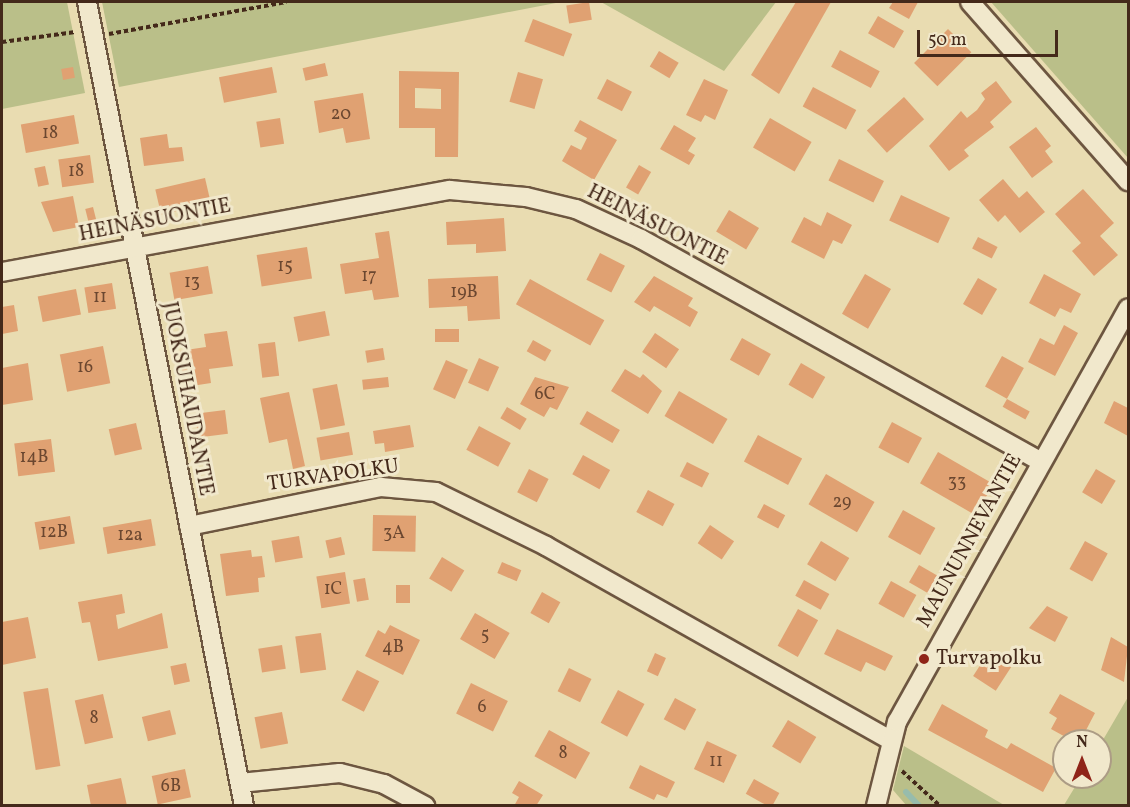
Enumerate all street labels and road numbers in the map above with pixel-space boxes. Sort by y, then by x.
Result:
street label: HEINÄSUONTIE [583,180,731,272]
street label: HEINÄSUONTIE [77,194,233,248]
street label: JUOKSUHAUDANTIE [156,300,218,498]
street label: MAUNUNNEVANTIE [912,450,1028,632]
street label: TURVAPOLKU [265,454,401,498]

